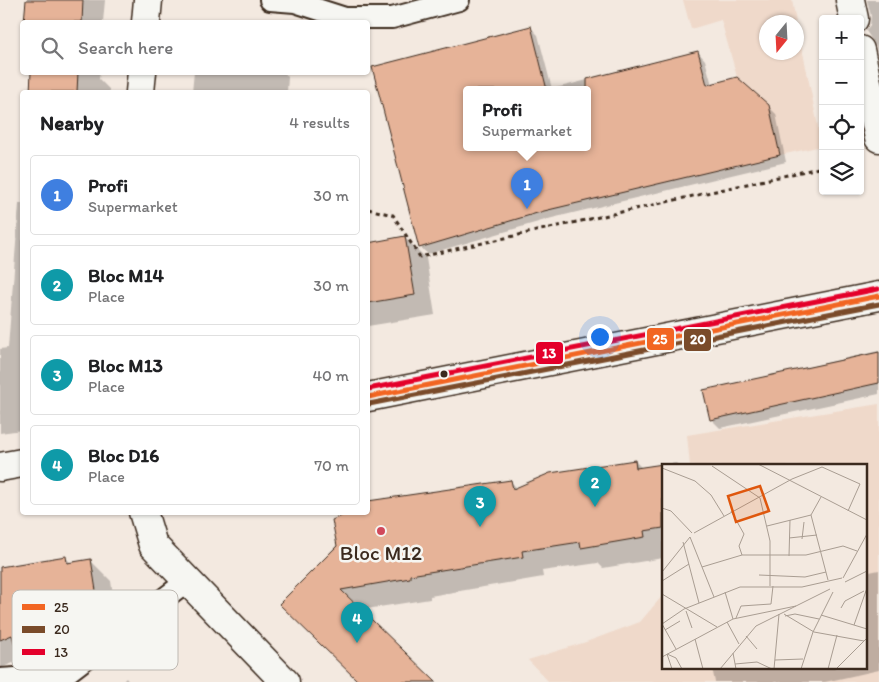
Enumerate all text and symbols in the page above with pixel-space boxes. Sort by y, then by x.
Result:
north arrow [759,15,804,60]
map controls [819,15,864,195]
button: + [819,15,864,60]
search box [20,20,370,75]
icon: search [38,34,66,62]
text: Search here [78,36,173,59]
button: − [819,60,864,105]
popup [463,86,591,151]
text: Profi [482,98,522,121]
button: locate [819,105,864,150]
text: Nearby [40,110,104,135]
text: 4 results [289,113,350,132]
text: Supermarket [482,121,572,140]
button: layers [819,150,864,195]
pin: 1 [511,168,543,209]
text: Profi [88,174,128,197]
text: 1 [53,186,61,205]
text: 30 m [313,186,349,205]
text: Supermarket [88,197,178,216]
text: Bloc M14 [88,264,164,287]
text: 2 [53,276,61,295]
text: 30 m [313,276,349,295]
text: Place [88,287,125,306]
your location [587,324,613,350]
line badge: 25 [646,327,675,351]
line badge: 20 [683,328,712,352]
text: 25 [653,331,668,348]
text: 20 [690,331,706,348]
line badge: 13 [535,341,564,365]
text: 13 [542,345,556,362]
text: Bloc M13 [88,354,163,377]
text: 3 [53,366,61,385]
text: 40 m [312,366,349,385]
unlabelled marker [439,369,449,379]
text: Place [88,377,125,396]
text: Bloc D16 [88,444,159,467]
text: 4 [52,456,62,475]
text: 70 m [314,456,349,475]
inset map [662,464,866,670]
pin: 2 [579,466,611,507]
text: Place [88,467,125,486]
pin: 3 [464,486,496,527]
marker: Bloc M12 [375,525,387,537]
place label: Bloc M12 [340,540,422,565]
legend [12,590,178,670]
text: 25 [54,599,69,616]
pin: 4 [341,602,373,643]
text: 20 [54,621,70,638]
text: 13 [54,644,68,661]

